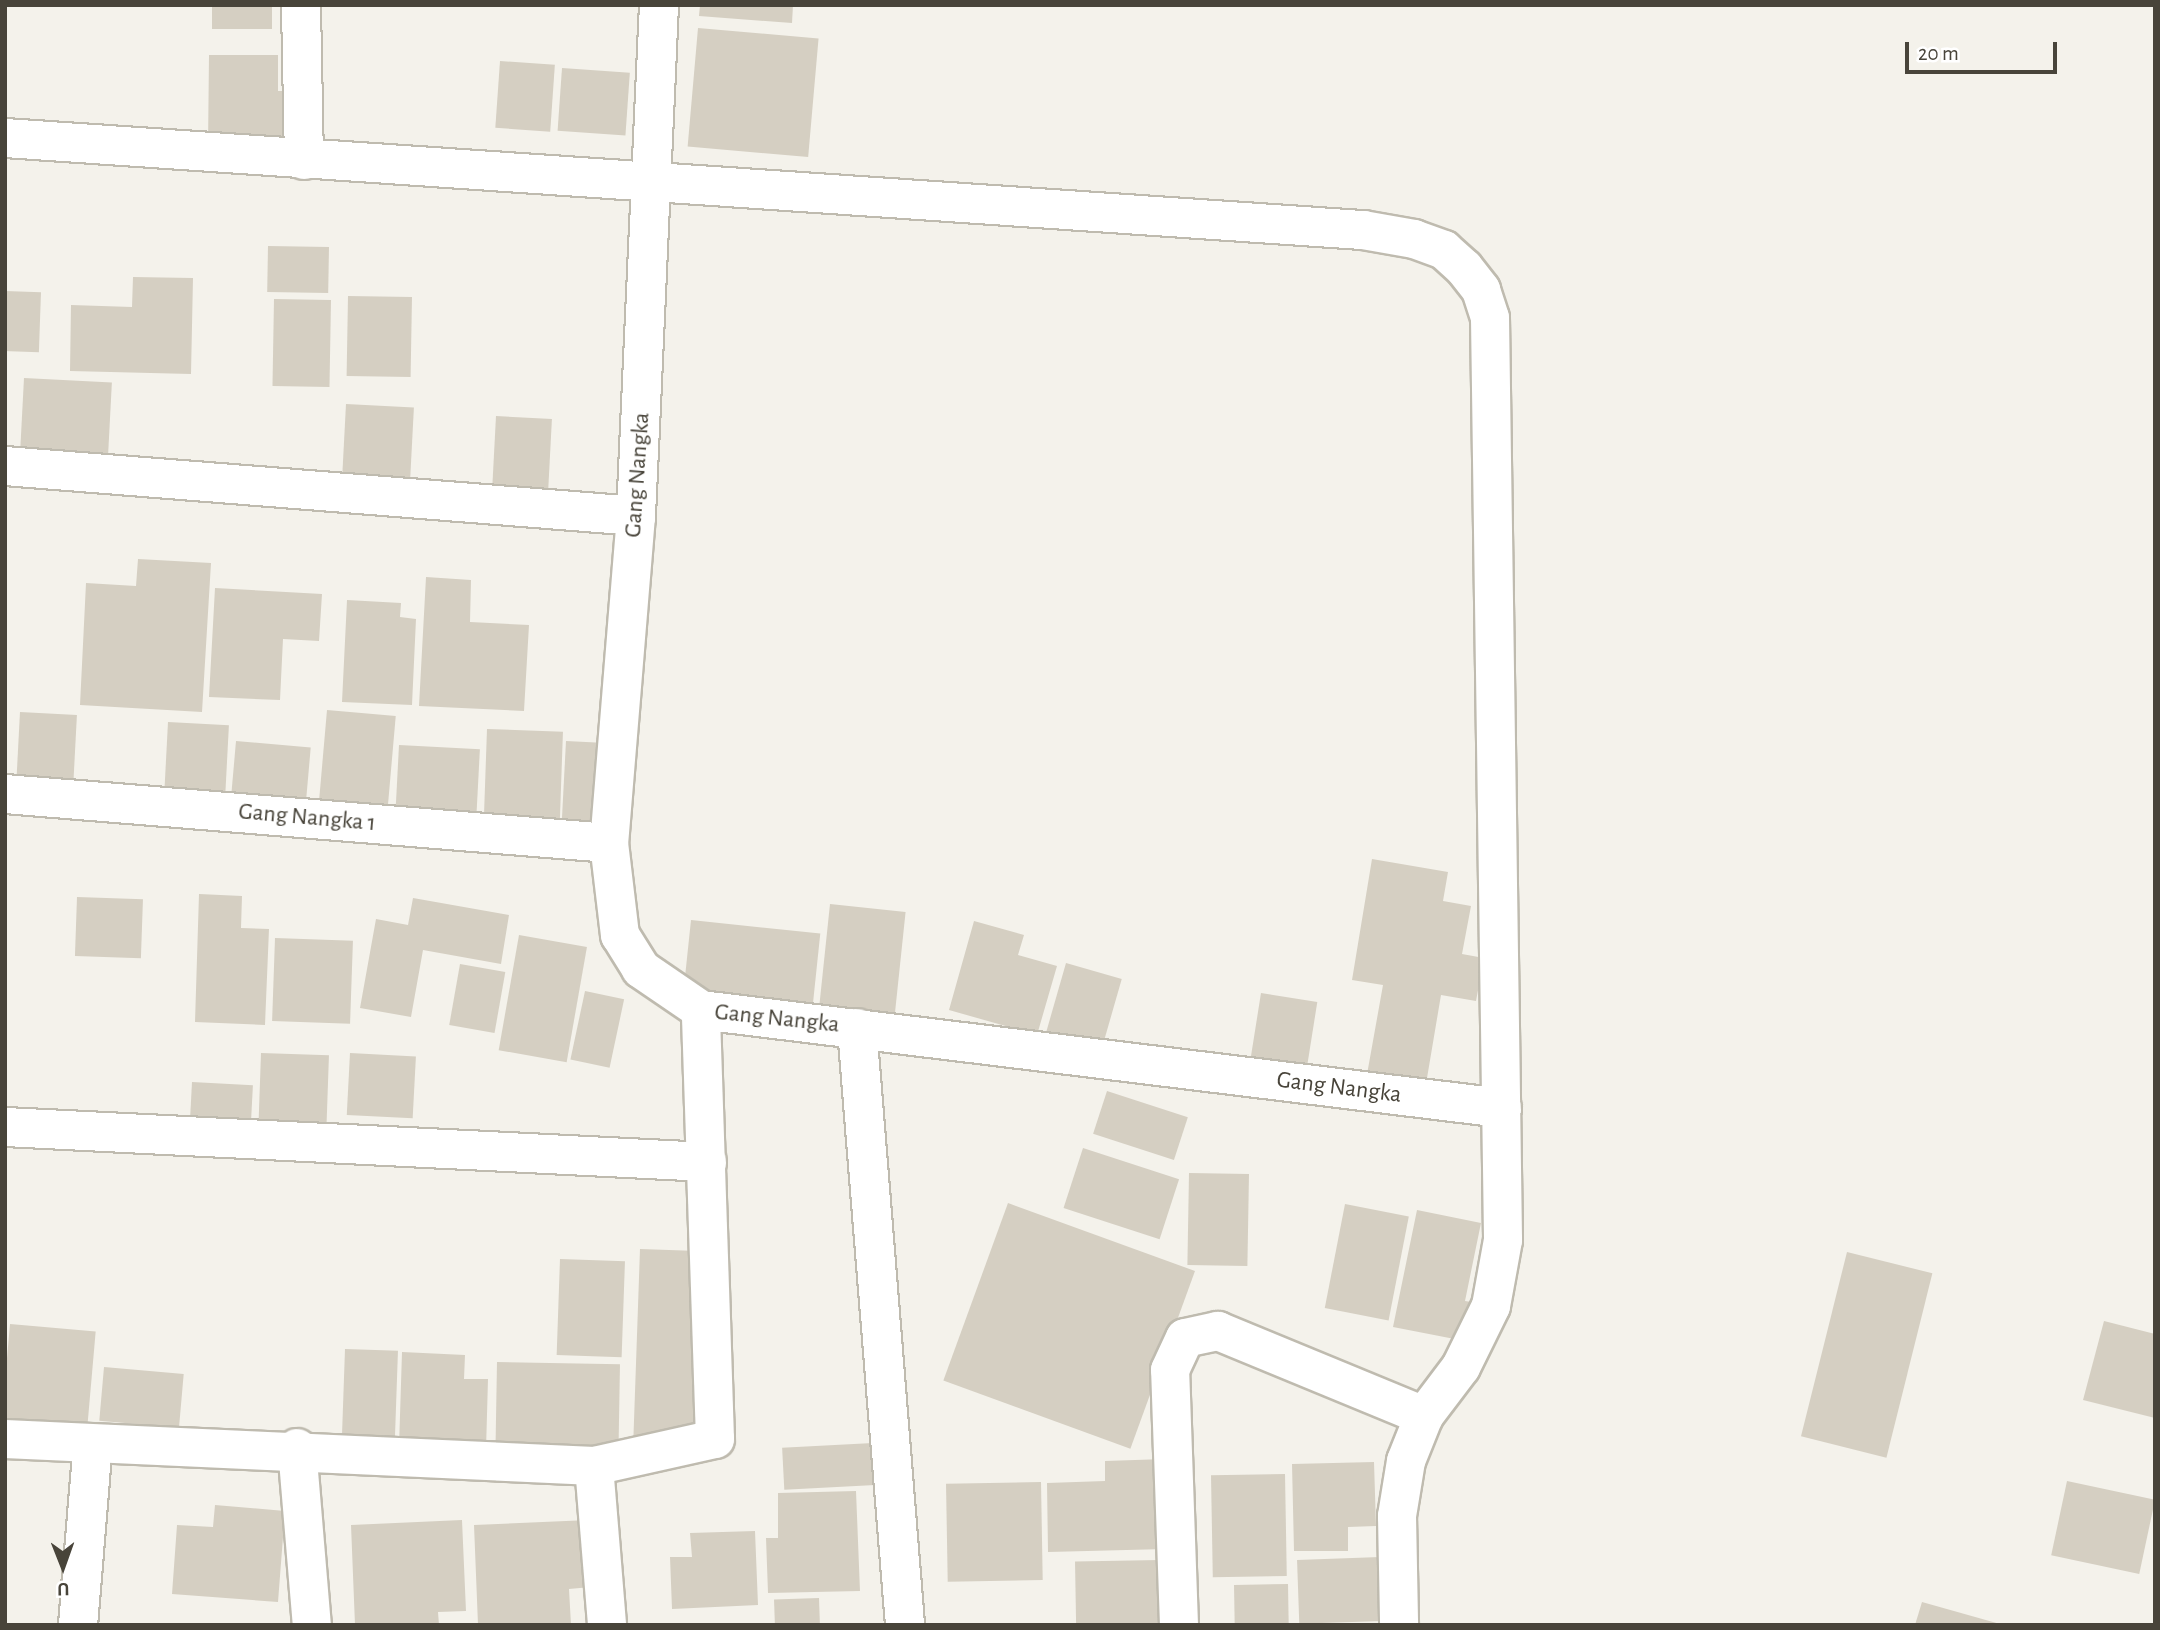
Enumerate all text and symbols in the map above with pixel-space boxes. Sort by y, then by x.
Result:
scale bar [1908,28,2060,72]
text: 20 m [1918,43,1959,64]
street label: Gang Nangka [619,411,657,539]
street label: Gang Nangka 1 [237,798,377,838]
street label: Gang Nangka [713,998,841,1040]
street label: Gang Nangka [1275,1066,1403,1110]
north arrow [28,1532,98,1602]
text: U [57,1579,70,1598]

